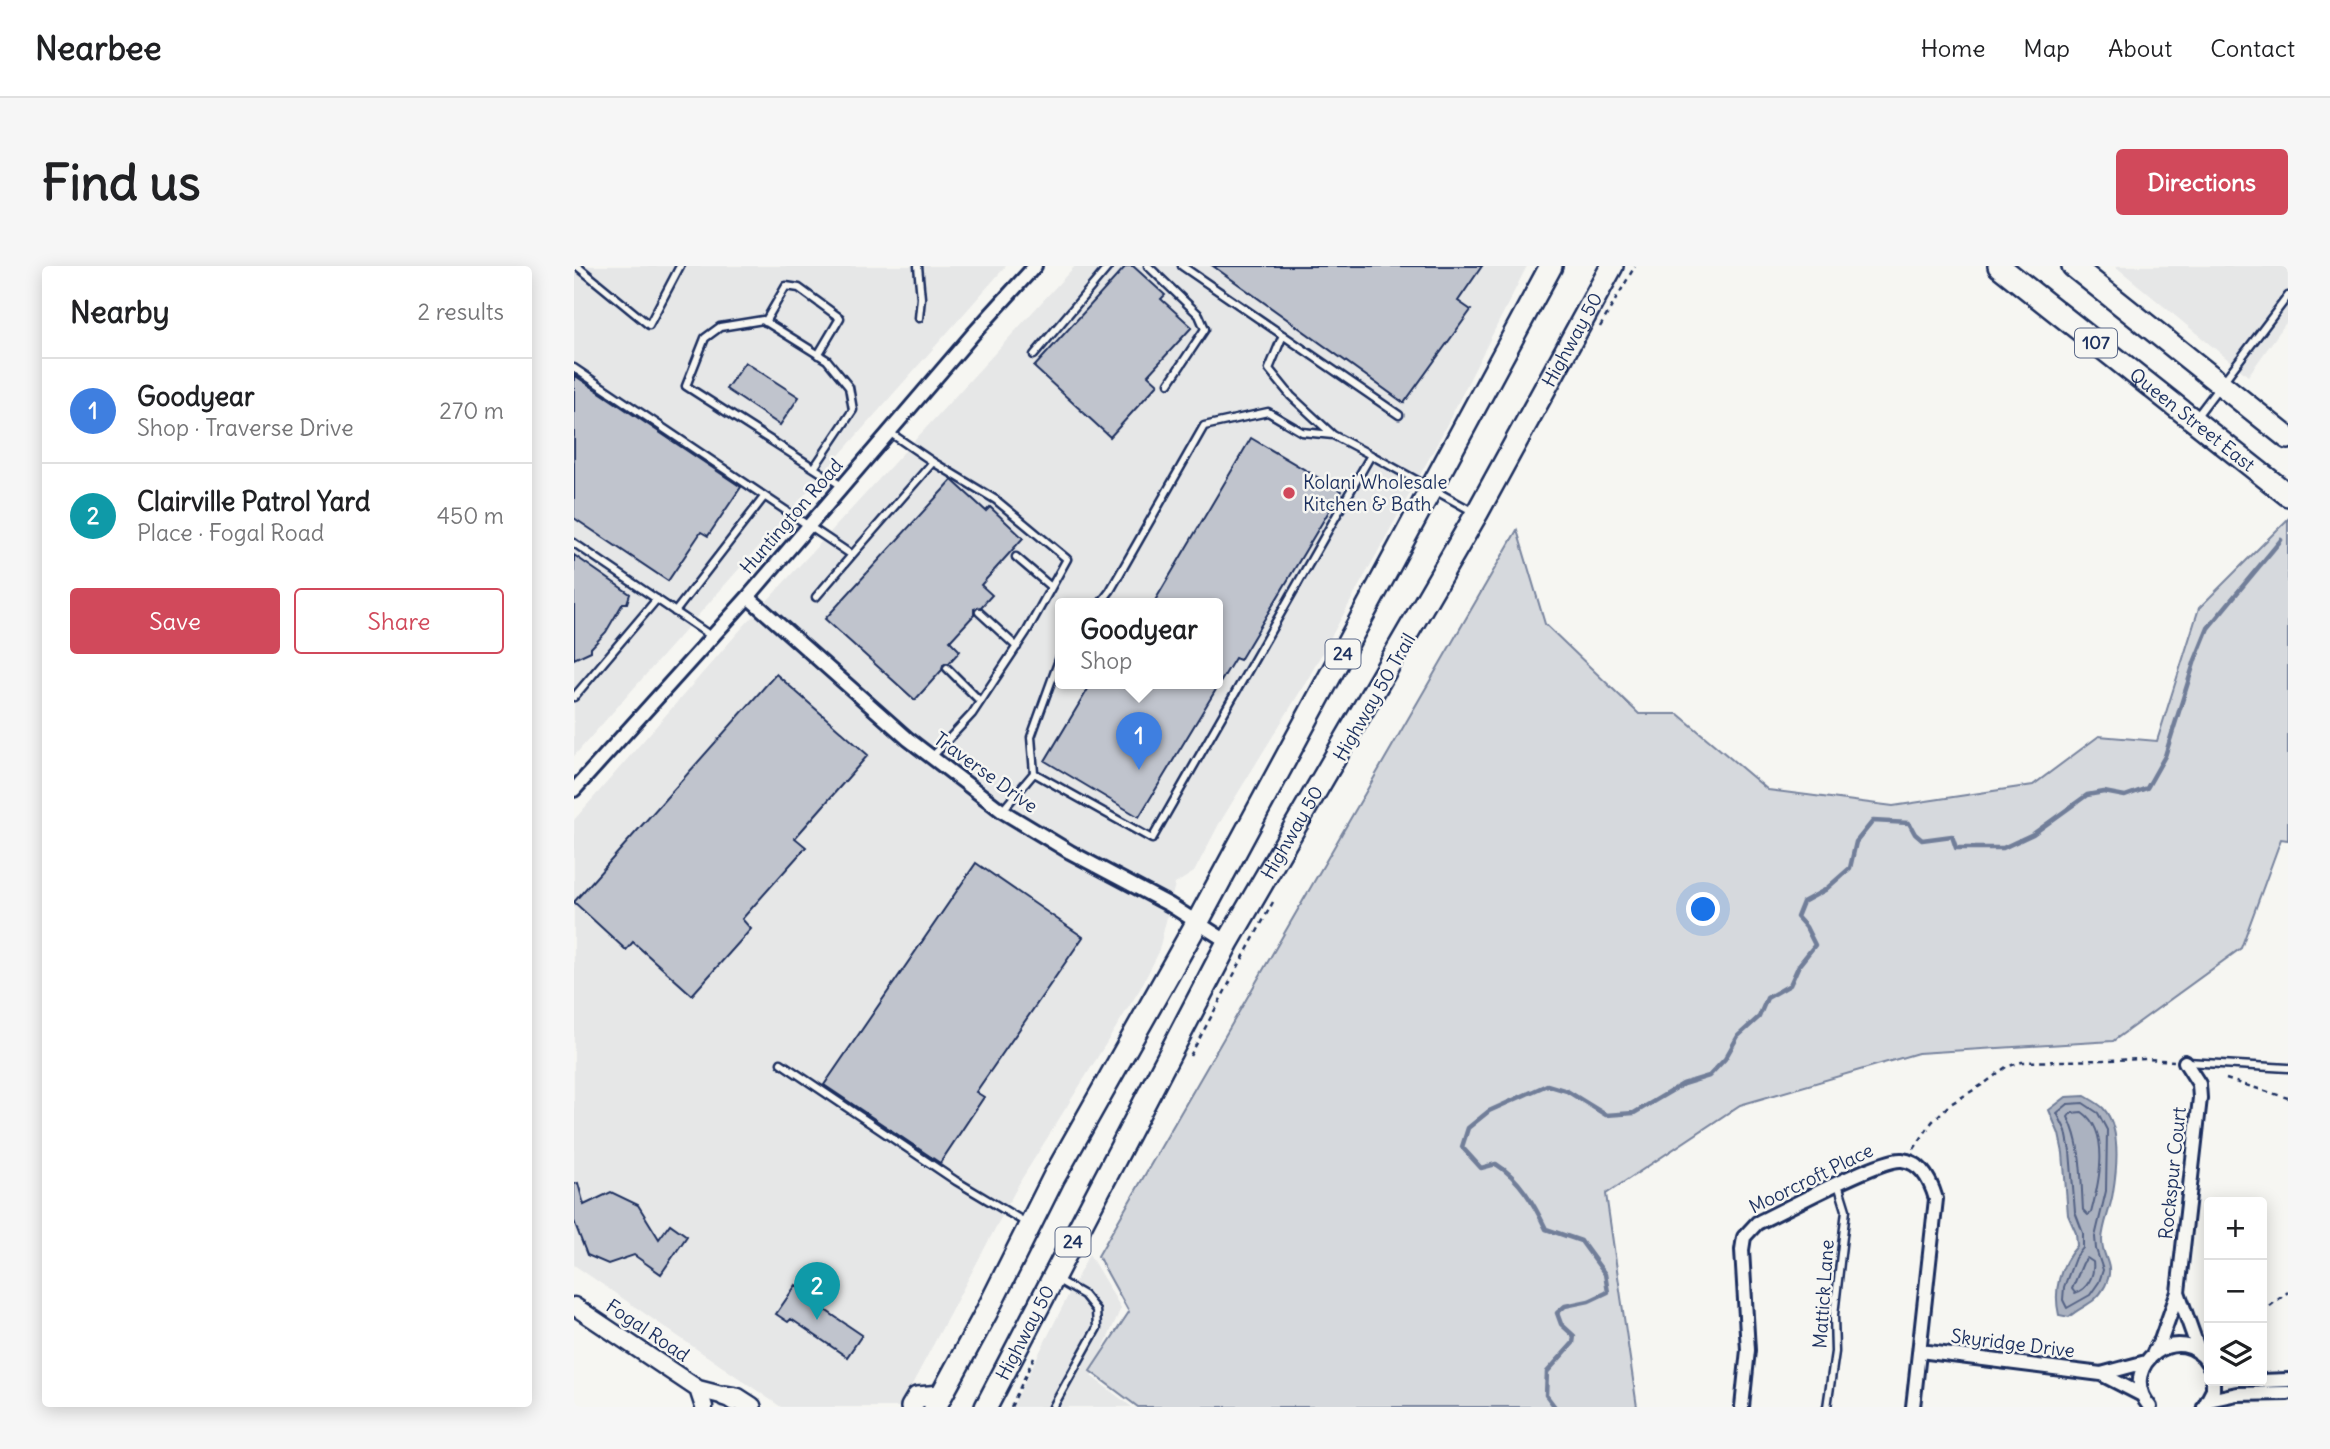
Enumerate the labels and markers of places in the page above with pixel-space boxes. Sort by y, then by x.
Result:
place label: Kolani Wholesale Kitchen & Bath [1303,470,1448,516]
marker: Kolani Wholesale Kitchen & Bath [1281,485,1297,501]
pin: 1 [1116,712,1162,770]
pin: 2 [794,1262,840,1320]

